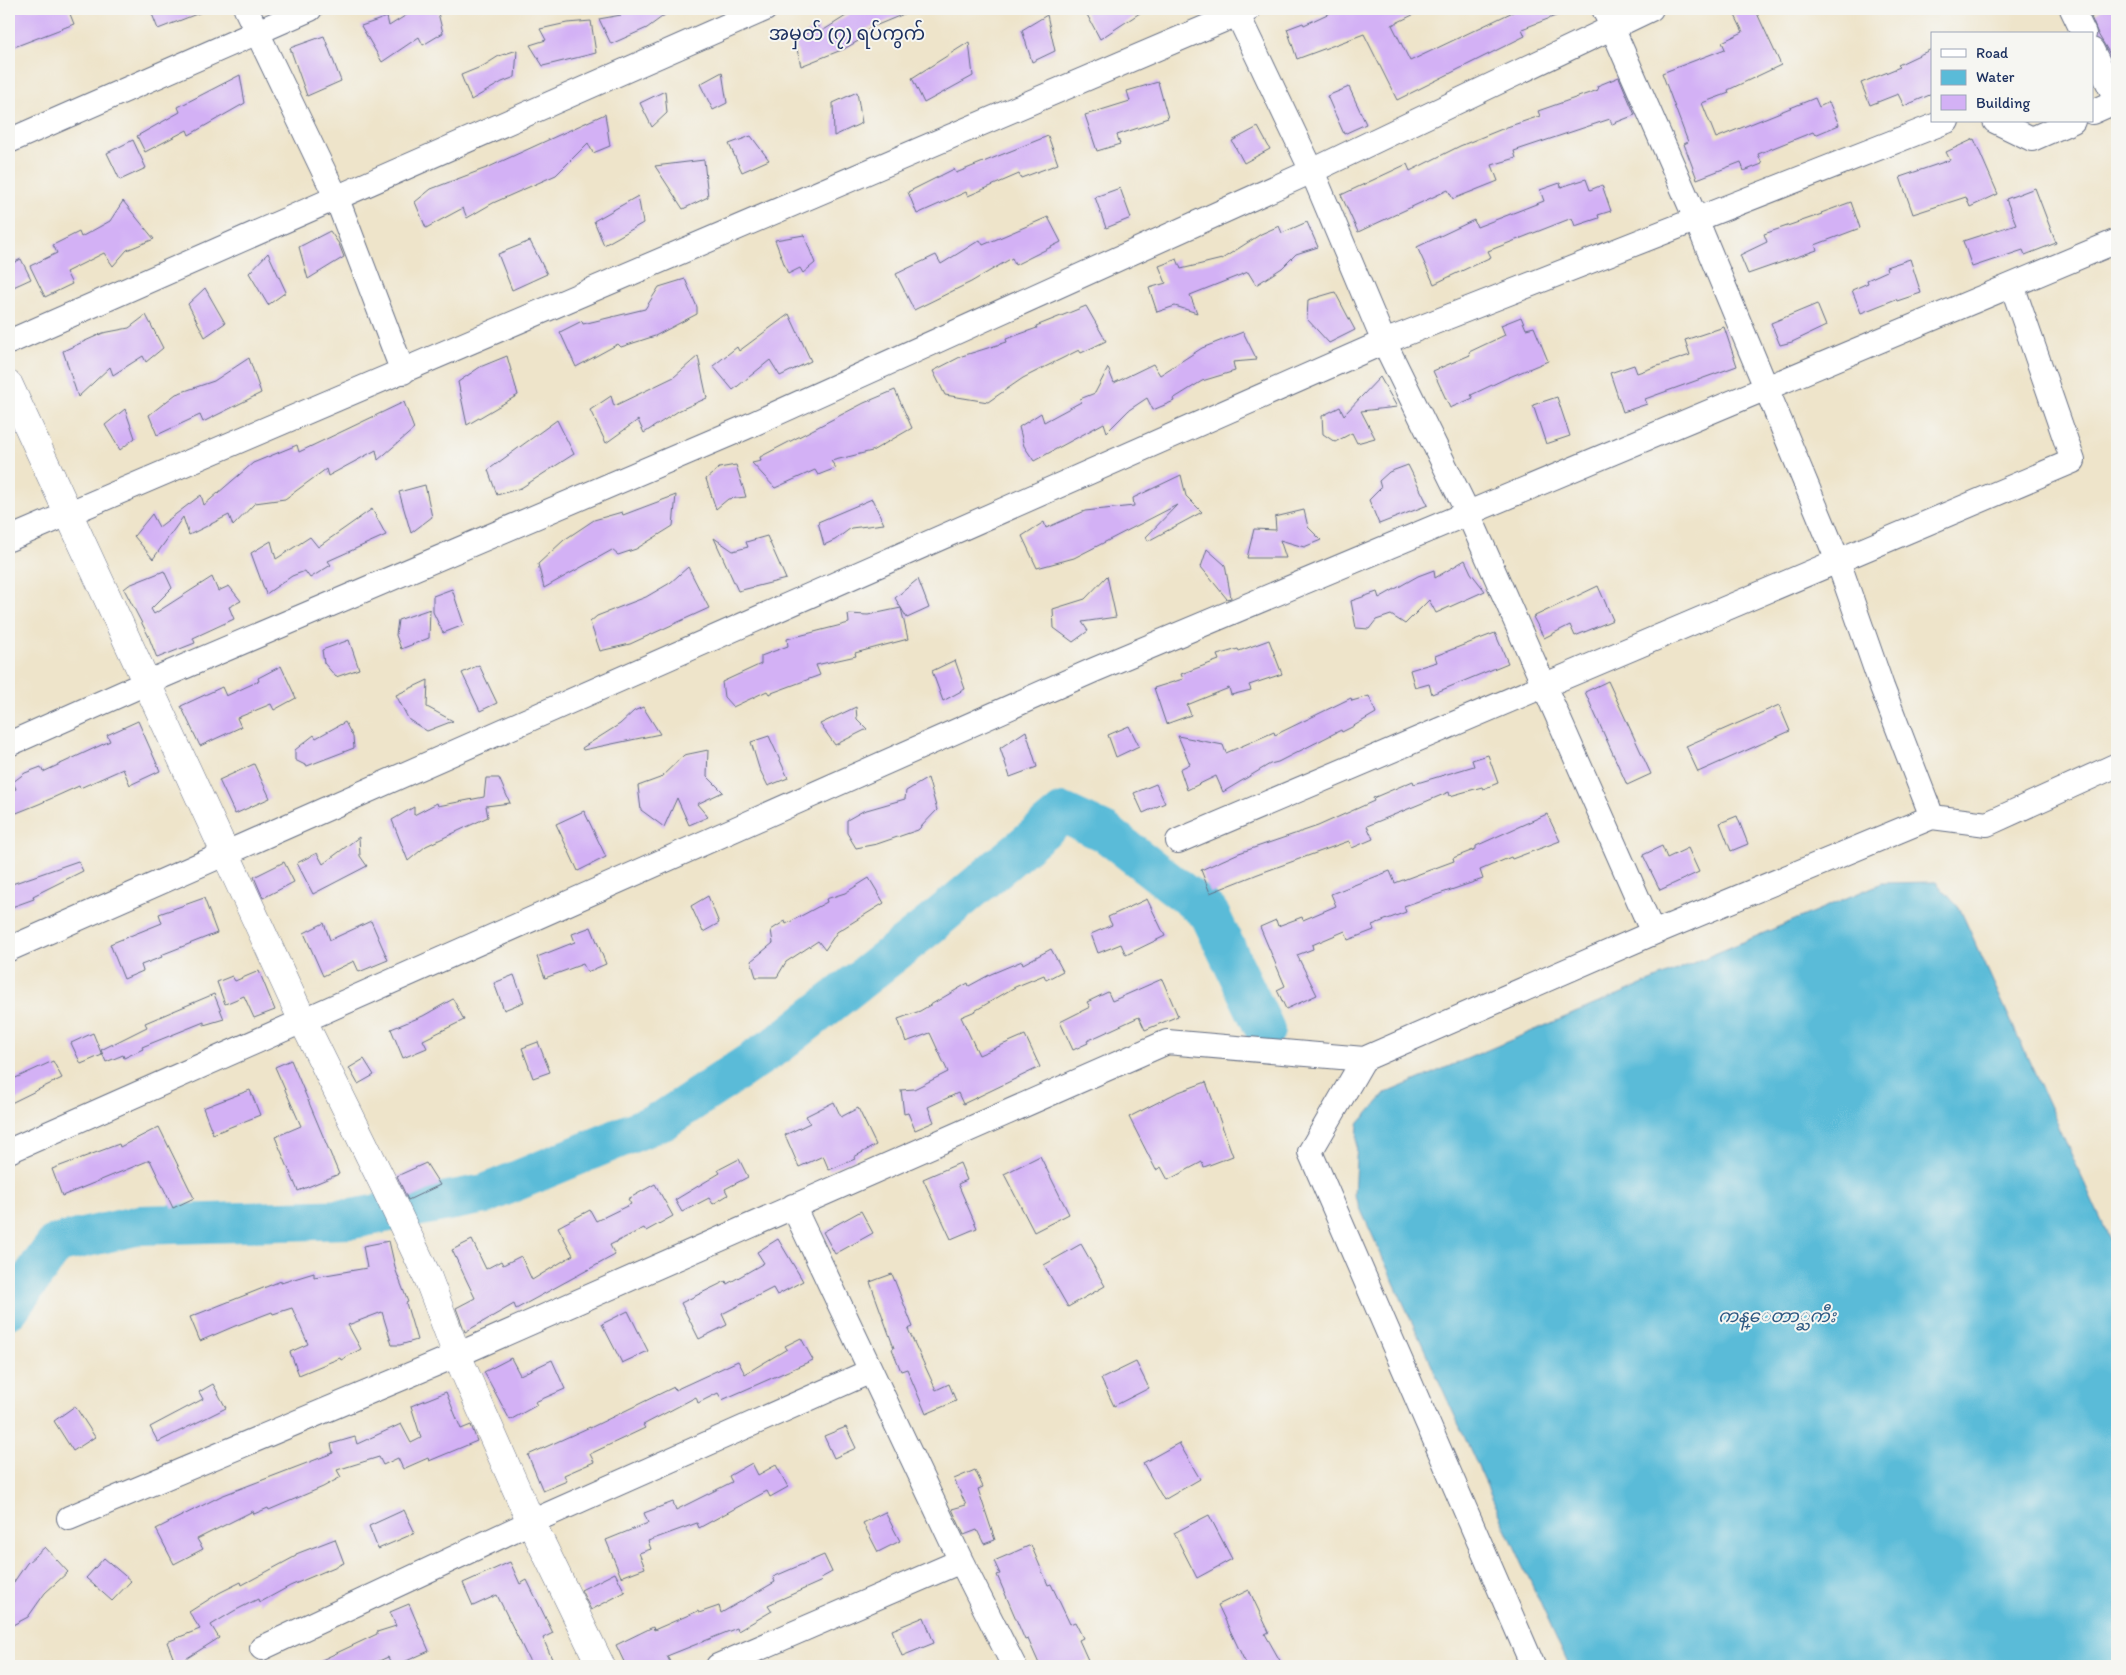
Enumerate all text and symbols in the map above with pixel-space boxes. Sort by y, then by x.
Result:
district label: အမှတ် (၇) ရပ်ကွက် [769,19,925,50]
legend [1931,32,2094,122]
text: Road [1976,44,2009,62]
text: Water [1976,68,2015,86]
text: Building [1976,94,2030,112]
water label: ကန္ေတာ္ႀကီး [1718,1303,1838,1331]

